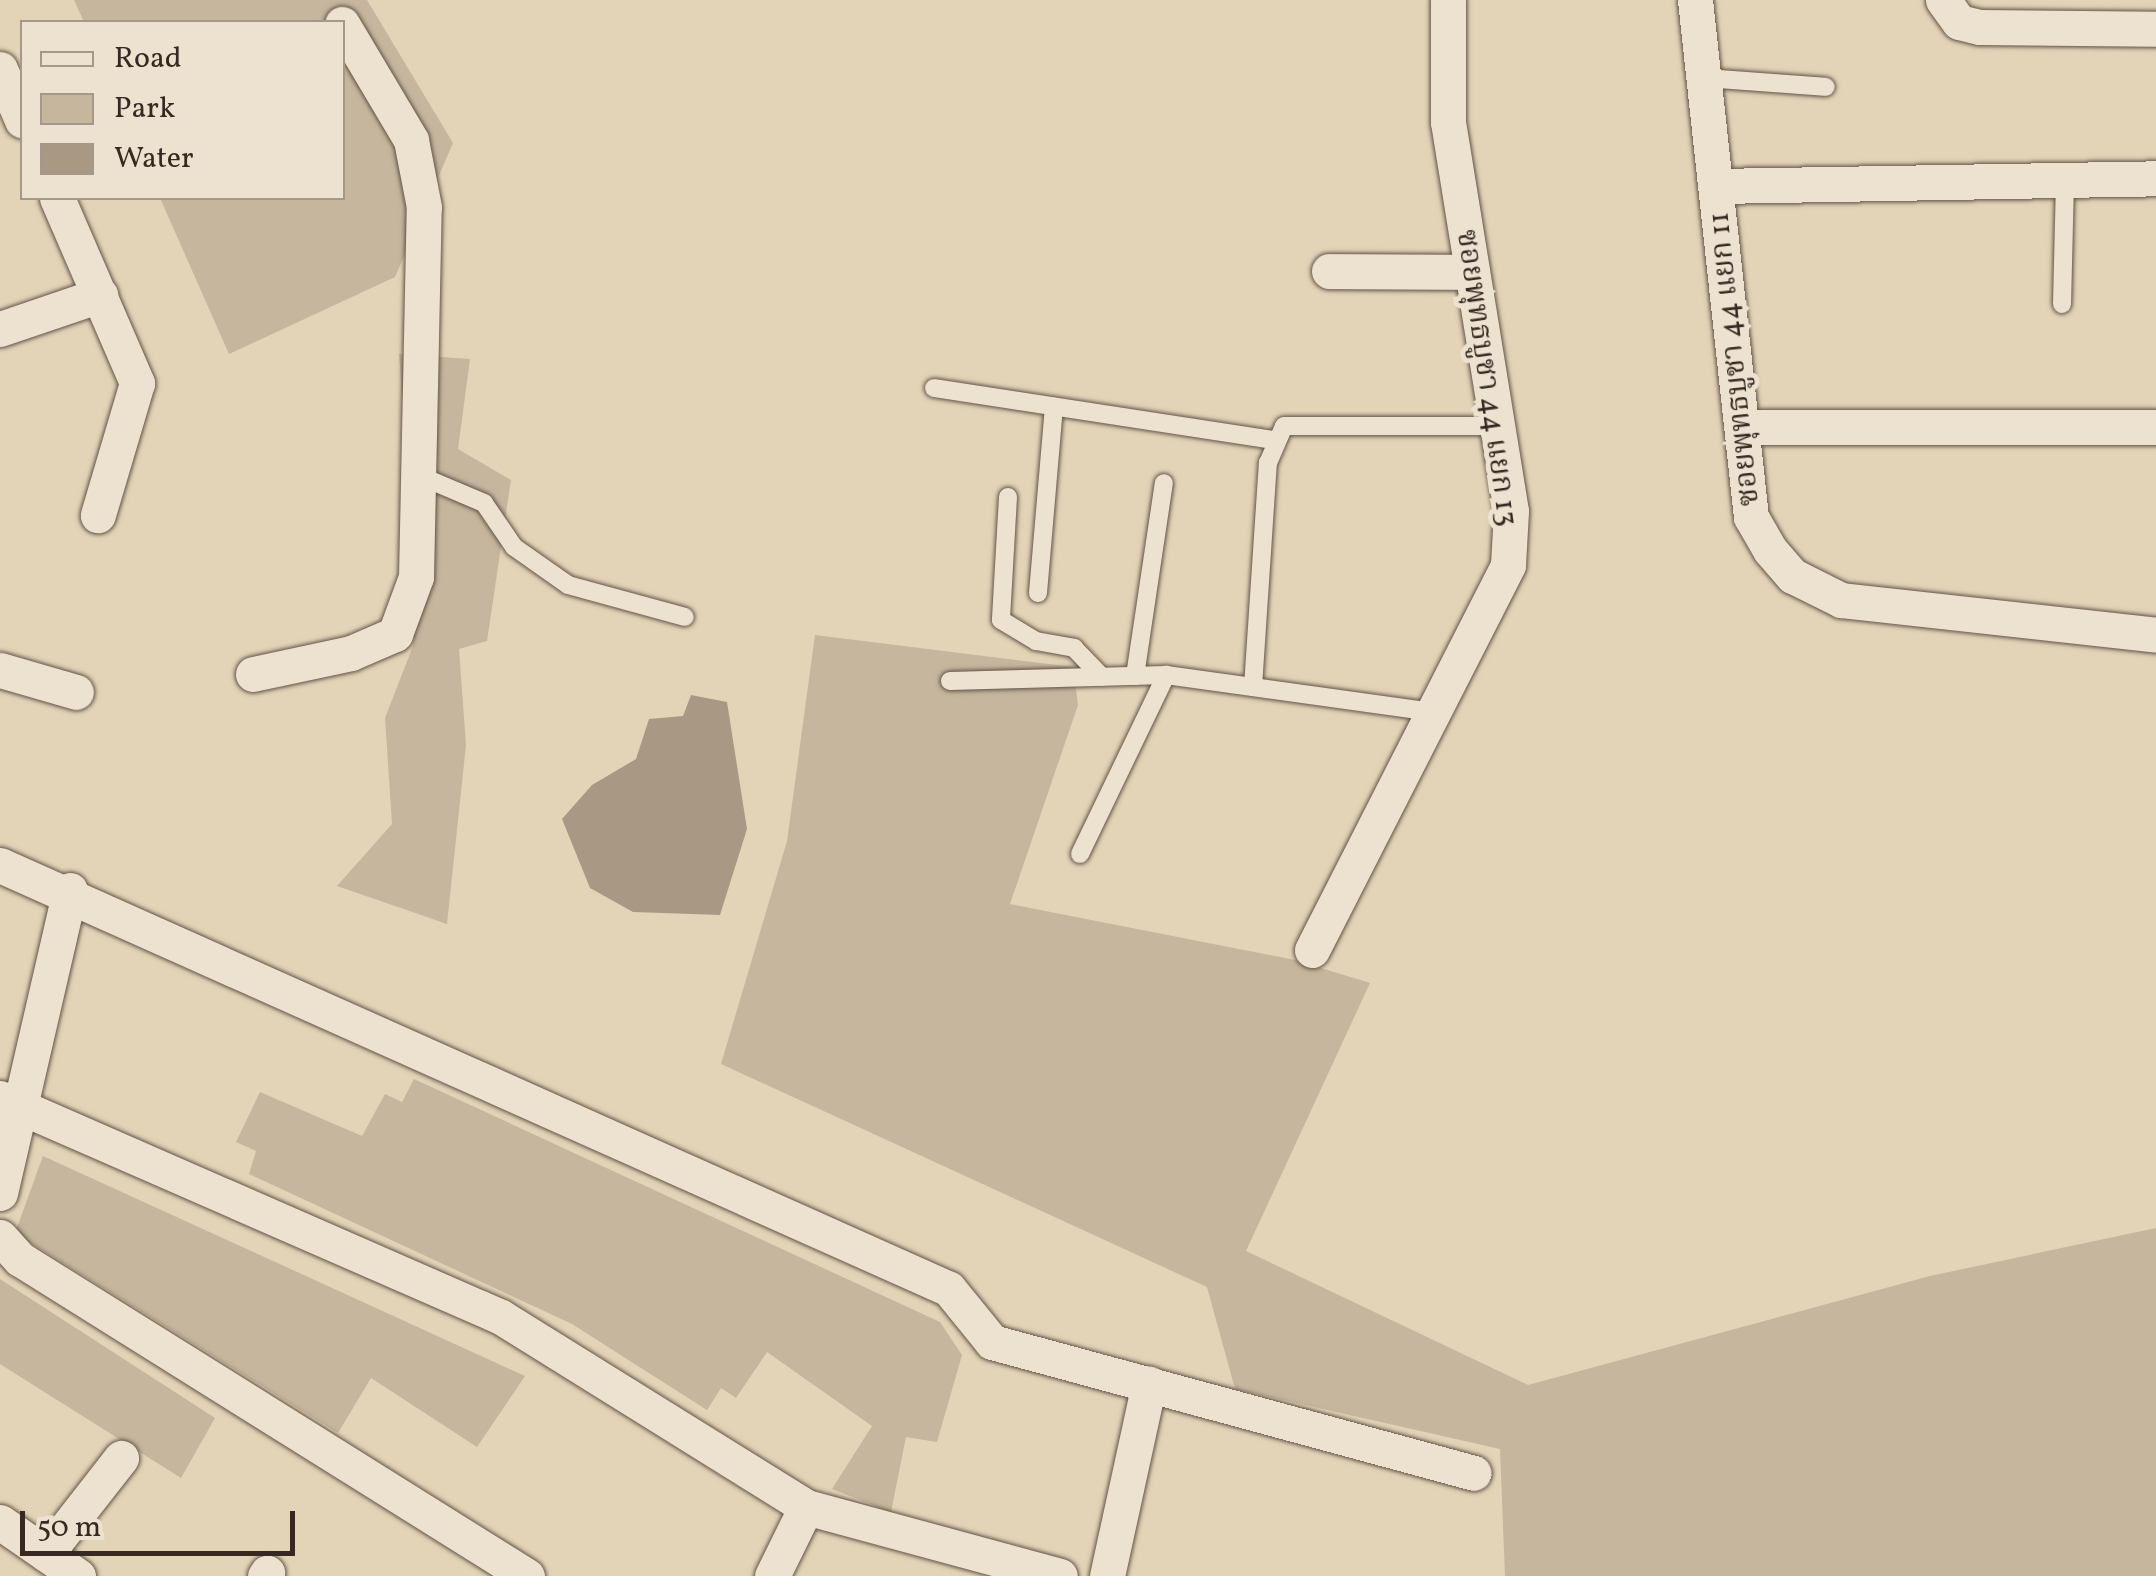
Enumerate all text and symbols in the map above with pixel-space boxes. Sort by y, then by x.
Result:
legend [20,20,345,200]
text: Road [114,38,182,80]
text: Park [114,88,175,130]
text: Water [114,138,194,180]
street label: ซอยพุทธบูชา 44 แยก 11 [1702,210,1768,508]
street label: ซอยพุทธบูชา 44 แยก 13 [1447,227,1525,529]
scale bar [25,1491,300,1553]
text: 50 m [37,1507,101,1549]

